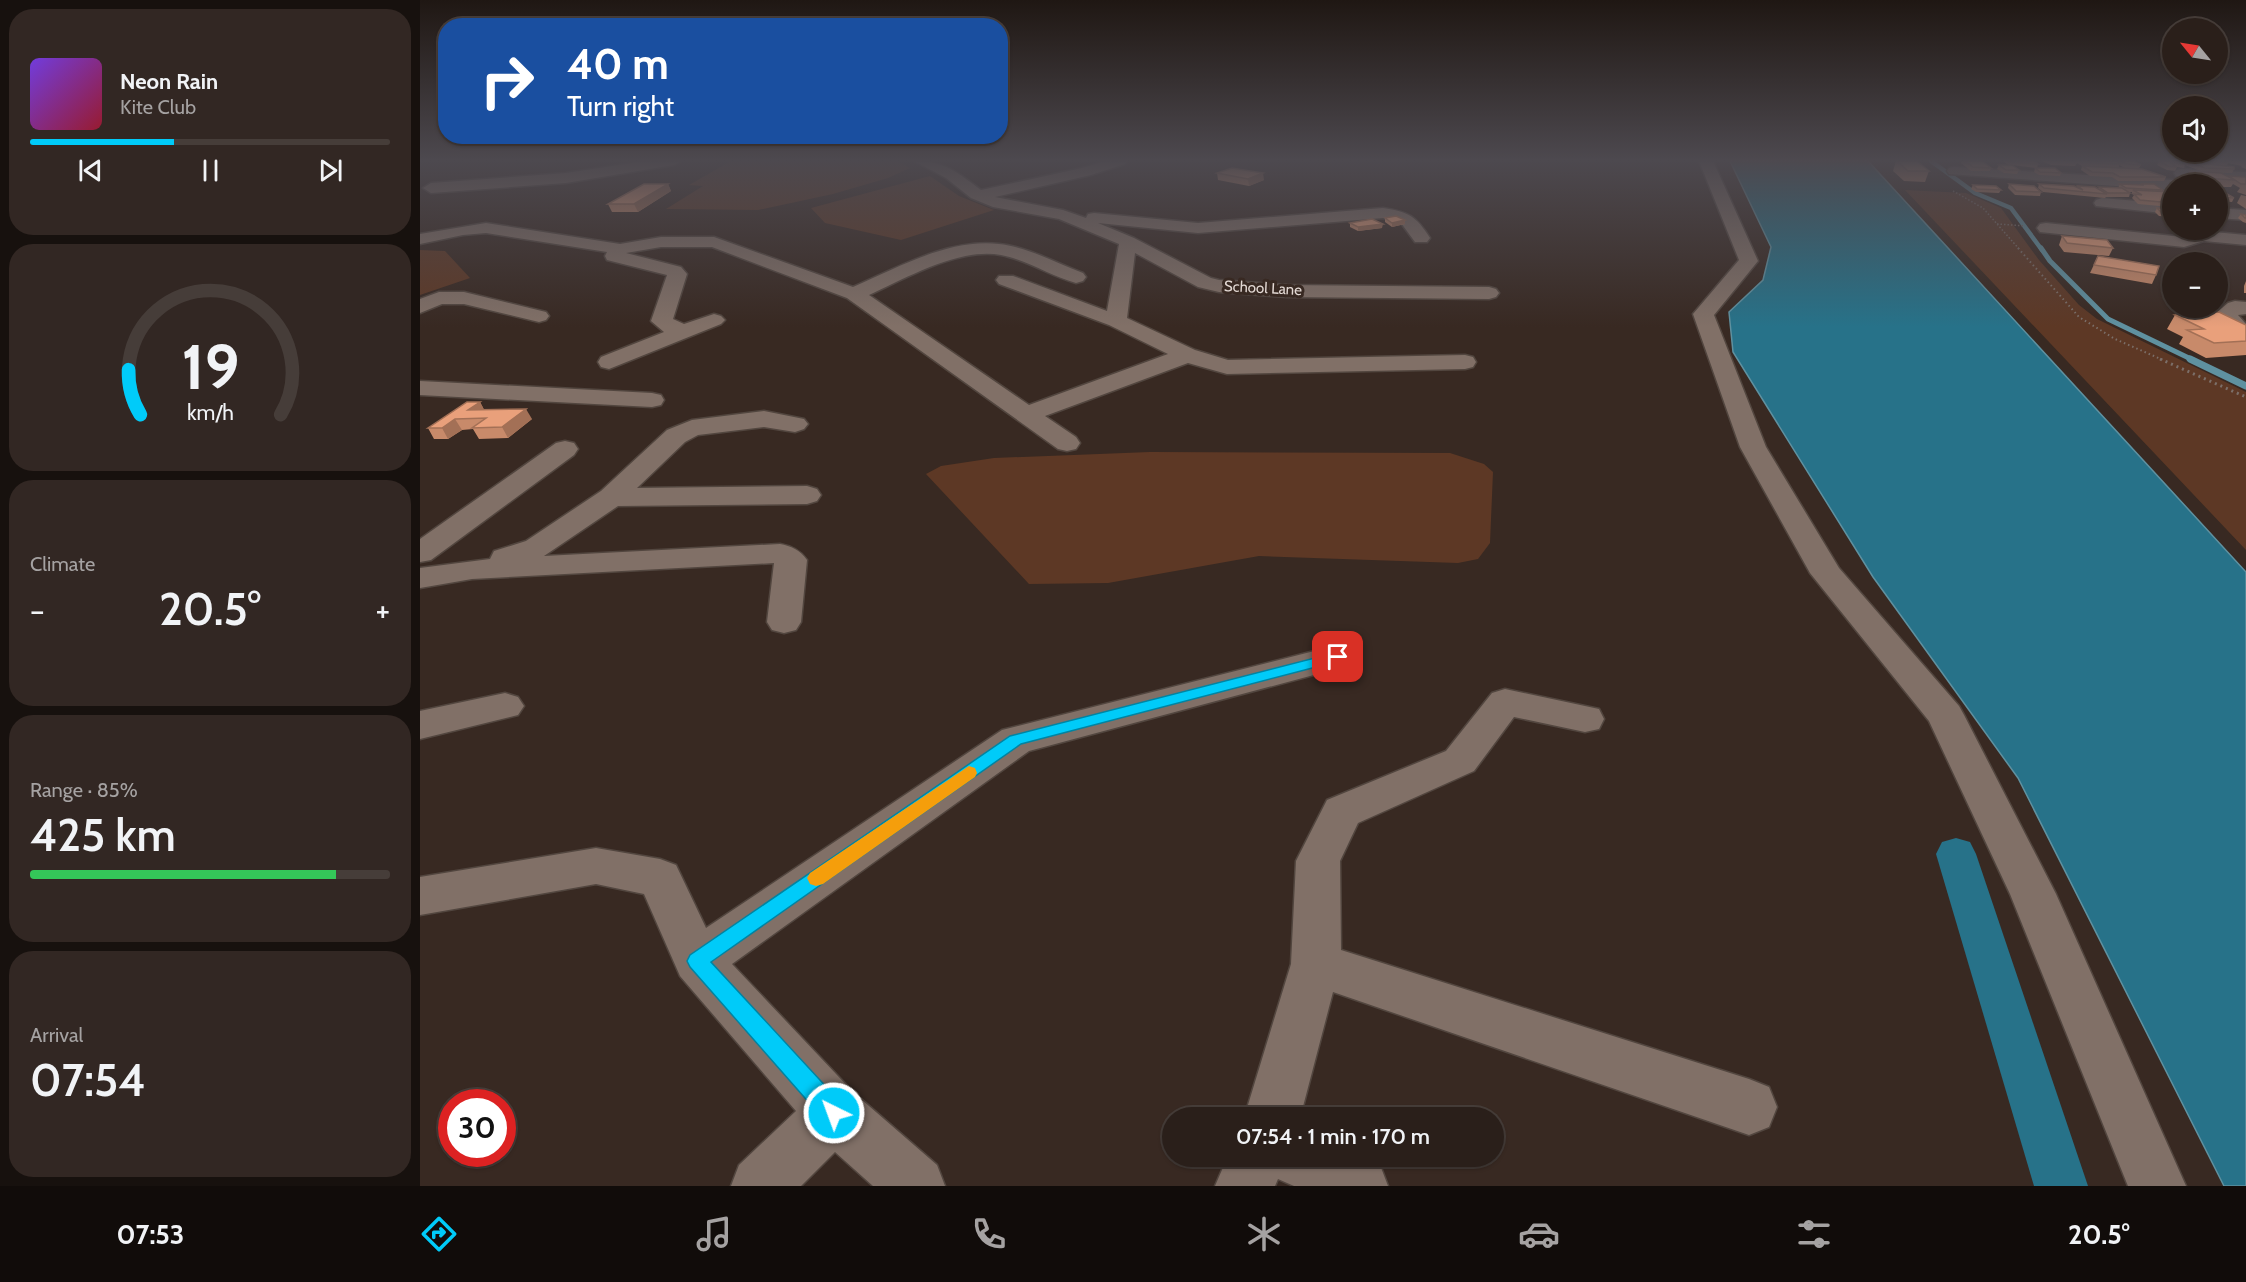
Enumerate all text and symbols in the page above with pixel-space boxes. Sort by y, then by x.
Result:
north arrow [2162,18,2228,84]
map controls [2162,18,2228,318]
text: 40 m [567,38,669,90]
icon: right [468,42,546,120]
text: Neon Rain [120,68,218,95]
text: Turn right [567,90,674,123]
text: Kite Club [120,95,196,119]
button: sound [2162,96,2228,162]
icon: previous [74,154,107,187]
icon: pause [194,154,227,187]
icon: next [314,154,347,187]
button: + [2162,174,2228,240]
button: − [2162,252,2228,318]
street label: School Lane [1224,277,1303,299]
text: 19 [181,329,239,405]
text: km/h [187,399,233,425]
text: Climate [30,552,95,576]
text: 20.5° [159,582,261,636]
text: − [30,590,45,630]
text: + [375,590,390,630]
pin [1312,631,1363,682]
icon: arrive [1321,640,1354,673]
text: Range · 85% [30,778,138,802]
text: 425 km [30,808,176,862]
text: Arrival [30,1023,83,1047]
text: 07:54 [30,1053,146,1107]
position arrow [802,1081,866,1145]
speed limit sign: 30 [438,1089,516,1167]
text: 07:54 · 1 min · 170 m [1236,1123,1430,1150]
icon: directions [418,1213,460,1255]
icon: music [693,1213,735,1255]
icon: phone [968,1213,1010,1255]
icon: climate [1243,1213,1285,1255]
icon: car [1518,1213,1560,1255]
icon: filters [1793,1213,1835,1255]
text: 07:53 [117,1218,184,1251]
text: 20.5° [2068,1218,2129,1251]

